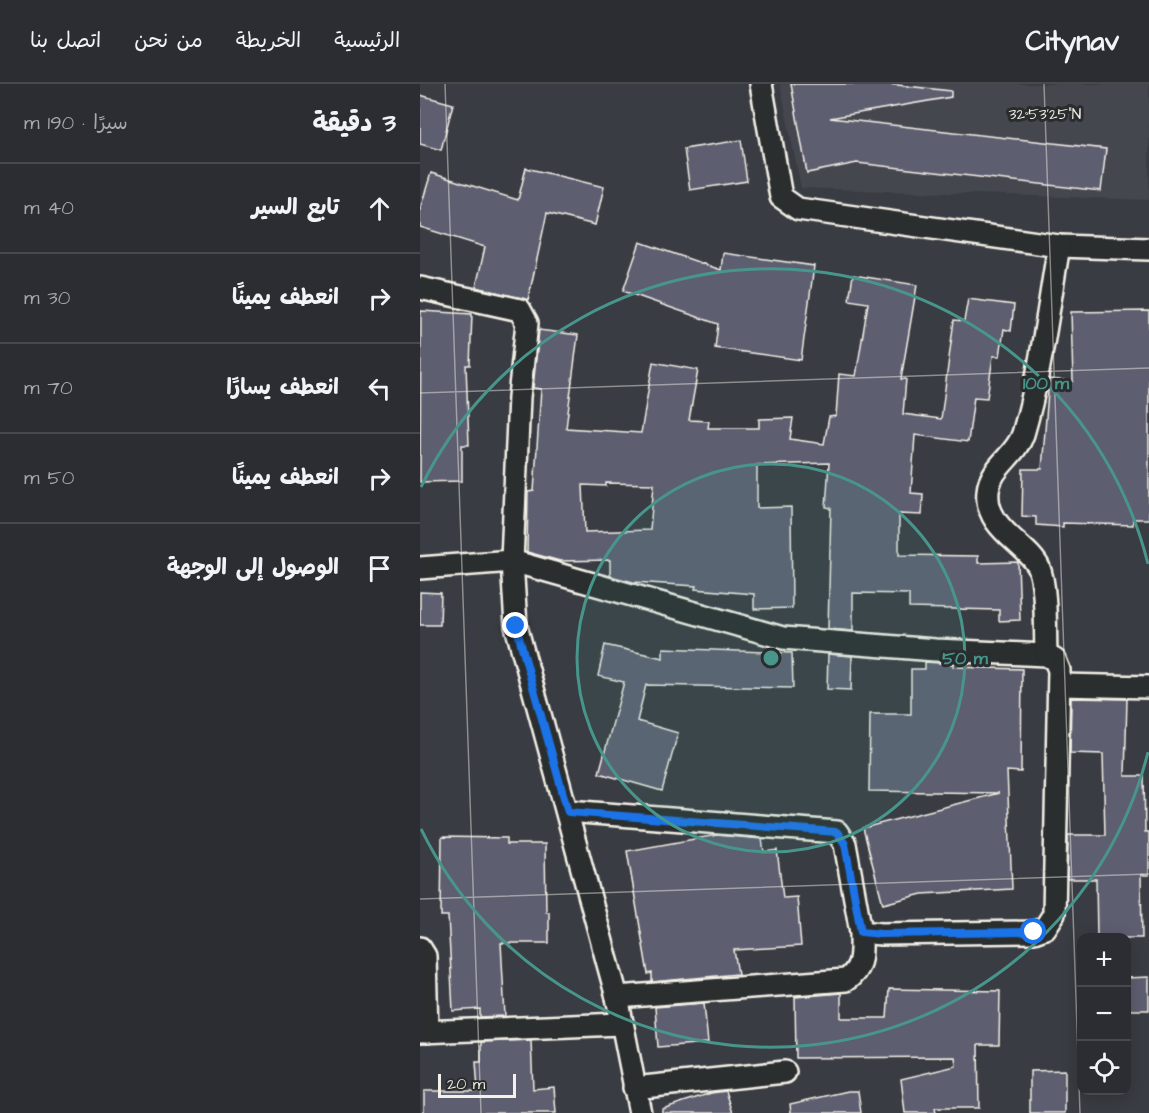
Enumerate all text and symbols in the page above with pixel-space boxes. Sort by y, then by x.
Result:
text: Citynav [1025,22,1119,61]
text: اتصل بنا [30,26,101,55]
text: من نحن [134,26,203,55]
text: الخريطة [236,26,301,55]
text: الرئيسية [334,26,400,55]
text: 32°53'25"N [1009,104,1081,125]
text: 3 دقيقة [312,105,396,141]
text: سيرًا · 190 m [24,109,128,137]
text: تابع السير [252,192,339,223]
icon: ahead [363,192,396,225]
text: 40 m [24,194,74,222]
text: انعطف يمينًا [232,282,339,313]
icon: right [363,282,396,315]
text: 30 m [24,284,70,312]
text: 100 m [1023,371,1070,396]
text: انعطف يسارًا [226,372,339,403]
icon: left [363,372,396,405]
text: 70 m [24,374,73,402]
text: انعطف يمينًا [232,462,339,493]
icon: right [363,462,396,495]
text: 50 m [24,464,74,492]
text: الوصول إلى الوجهة [167,552,339,583]
icon: arrive [363,552,396,585]
route end [502,612,528,638]
text: 50 m [942,646,989,671]
centre of rings [761,648,781,668]
route start [1020,918,1046,944]
map controls [1077,933,1131,1095]
button: + [1077,933,1131,987]
button: − [1077,987,1131,1041]
button: locate [1077,1041,1131,1095]
scale bar [438,1071,516,1098]
text: 20 m [447,1073,485,1095]

